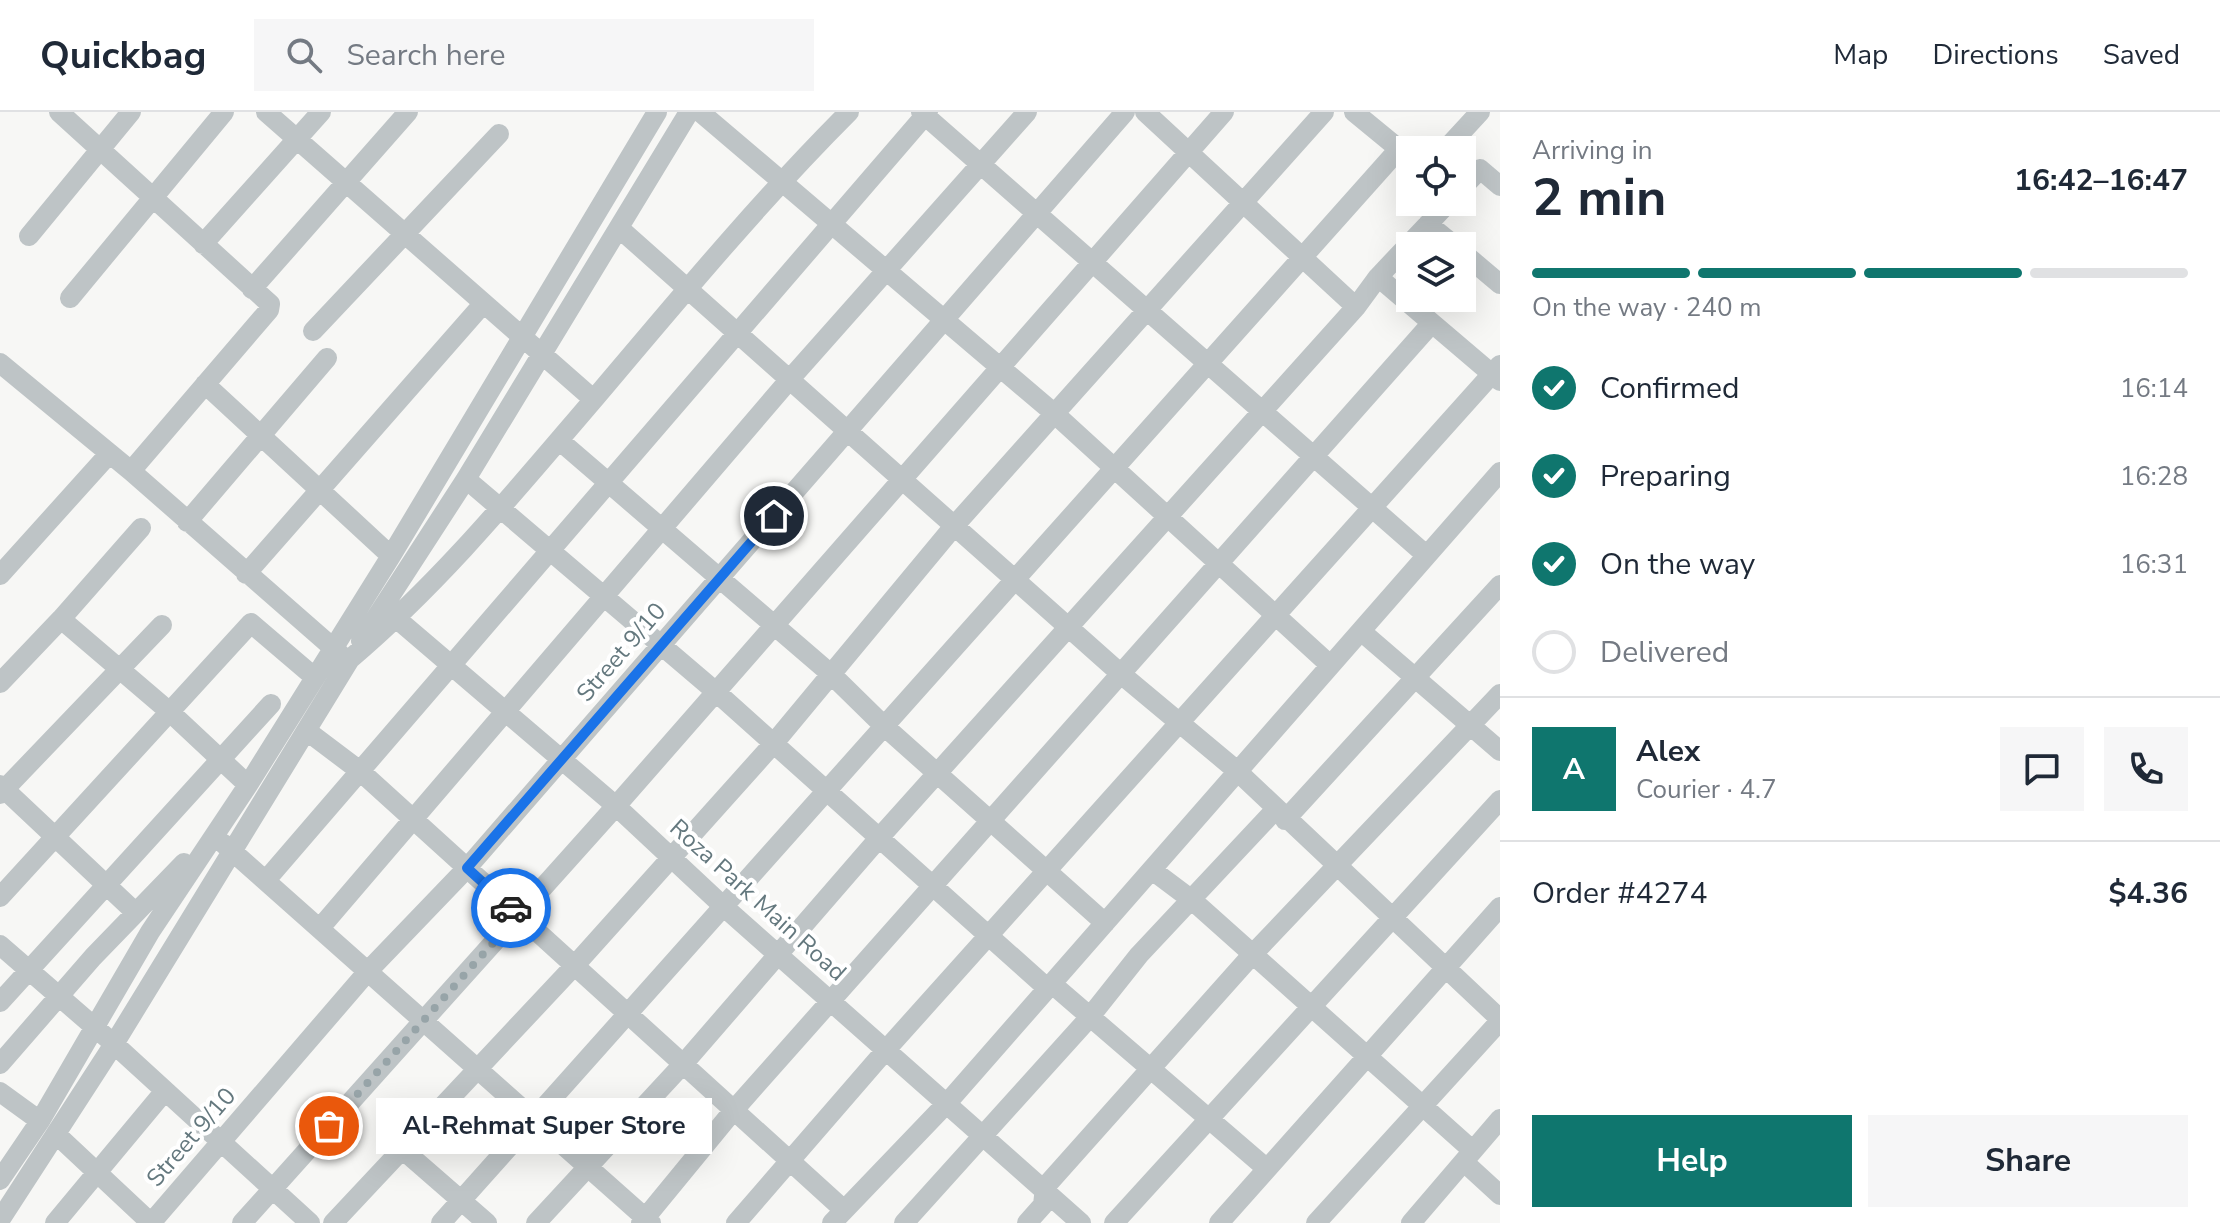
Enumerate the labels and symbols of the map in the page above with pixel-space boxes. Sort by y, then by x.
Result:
pin [740,482,808,550]
street label: Street 9/10 [569,596,673,708]
street label: Roza Park Main Road [663,812,853,988]
courier [471,868,551,948]
street label: Street 9/10 [139,1081,243,1193]
pin [295,1092,363,1160]
callout: Al-Rehmat Super Store [377,1098,713,1154]

